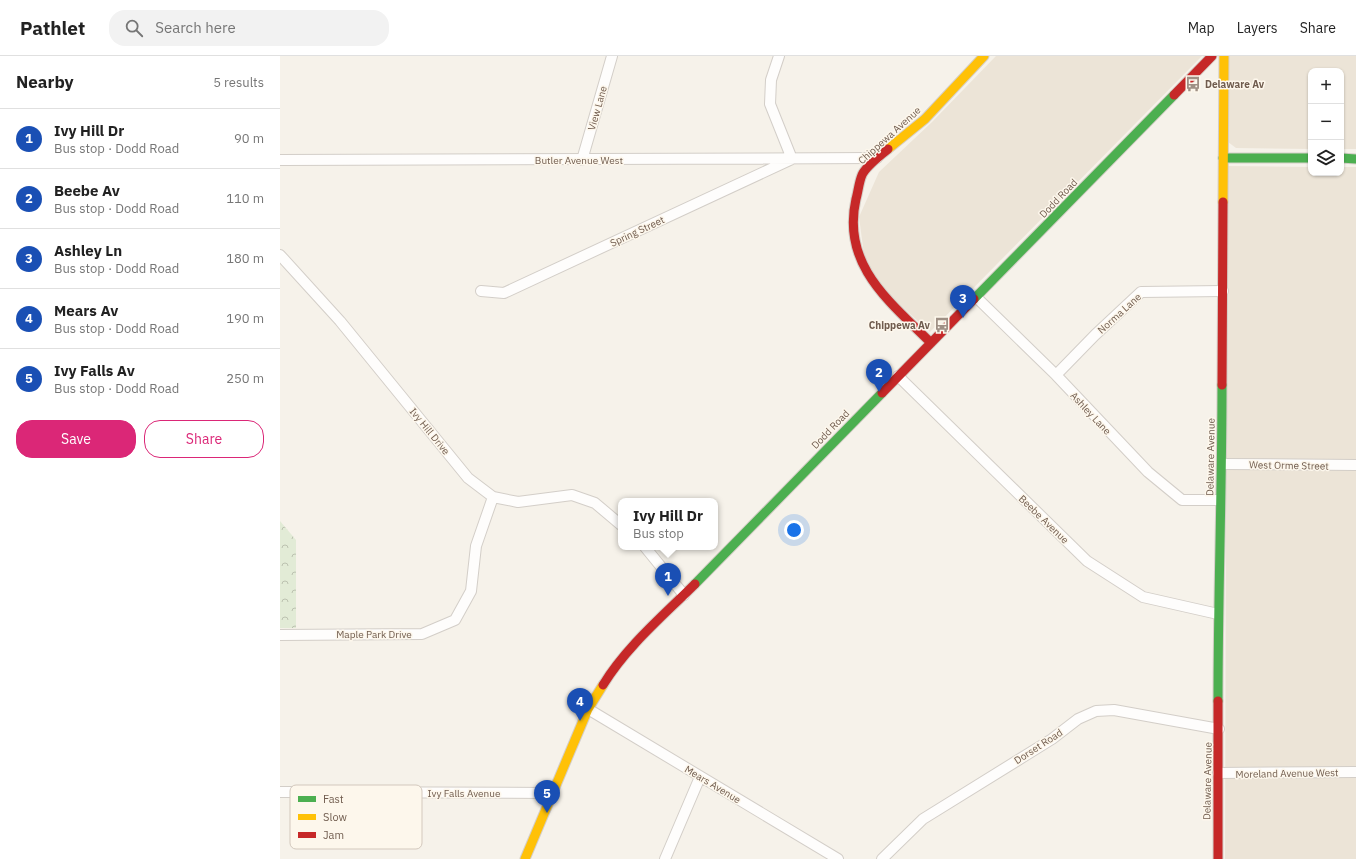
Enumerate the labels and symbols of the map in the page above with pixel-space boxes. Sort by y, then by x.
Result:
bus stop icon: Delaware Av [1184,75,1202,93]
place label: Delaware Av [1205,78,1265,91]
street label: View Lane [585,84,610,132]
street label: Chippewa Avenue [855,103,924,167]
street label: Butler Avenue West [535,154,624,167]
street label: Dodd Road [1037,176,1080,221]
street label: Spring Street [608,213,667,250]
pin: 3 [950,285,976,318]
street label: Norma Lane [1095,290,1144,336]
bus stop icon: Chippewa Av [933,316,951,334]
place label: Chippewa Av [869,319,931,332]
pin: 2 [866,359,892,392]
street label: Ashley Lane [1067,389,1114,438]
street label: Ivy Hill Drive [407,405,453,458]
street label: Dodd Road [809,407,852,452]
street label: Delaware Avenue [1203,417,1218,496]
street label: West Orme Street [1249,458,1329,473]
street label: Beebe Avenue [1016,492,1072,547]
your location [784,520,804,540]
pin: 1 [655,563,681,596]
street label: Maple Park Drive [336,628,412,641]
pin: 4 [567,688,593,721]
street label: Dorset Road [1012,726,1065,767]
street label: Delaware Avenue [1200,741,1215,820]
street label: Mears Avenue [682,763,744,807]
street label: Moreland Avenue West [1235,766,1339,781]
pin: 5 [534,780,560,813]
legend [290,785,422,849]
street label: Ivy Falls Avenue [428,787,501,800]
text: Fast [323,792,344,806]
text: Slow [323,810,347,824]
text: Jam [323,828,344,842]

